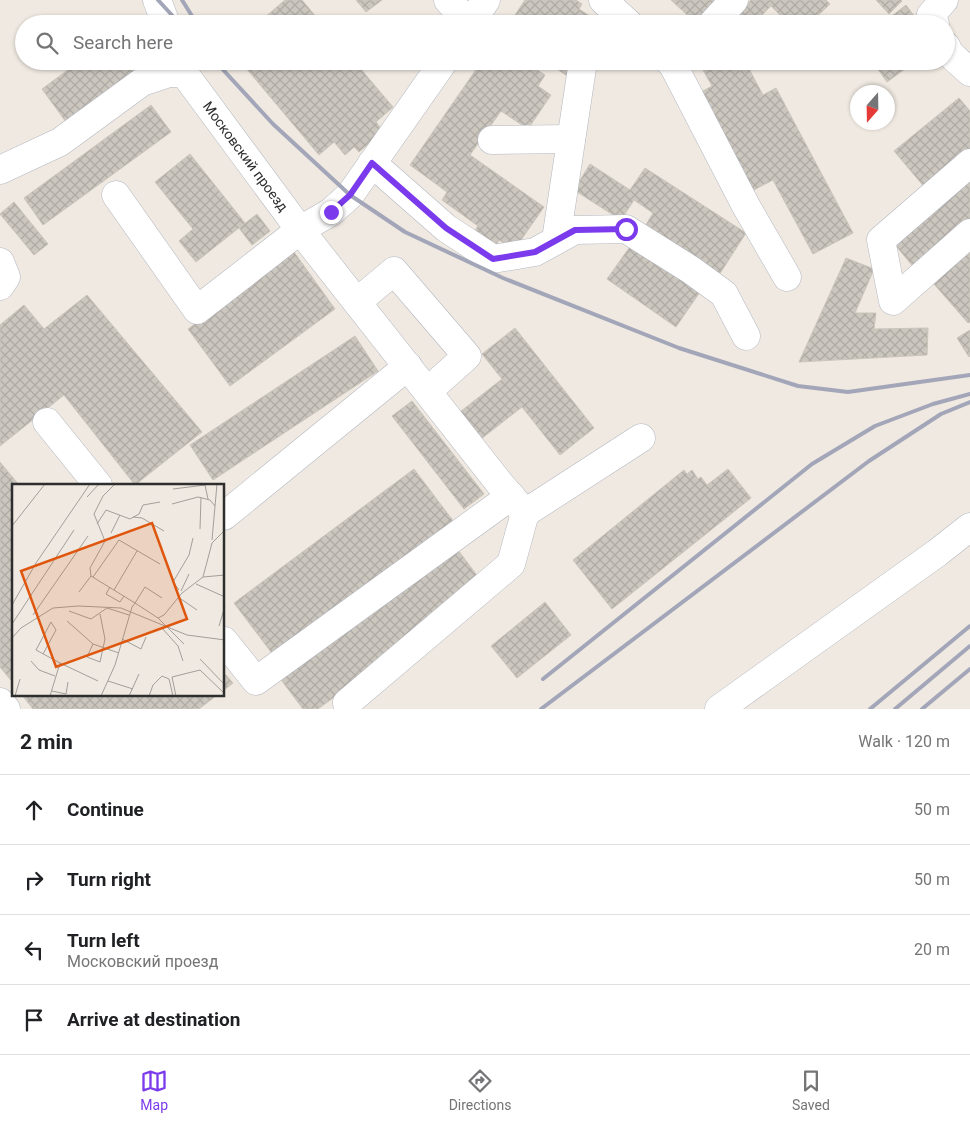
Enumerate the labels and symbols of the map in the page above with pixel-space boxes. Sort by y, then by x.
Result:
north arrow [850,85,895,130]
street label: Московский проезд [200,98,292,215]
route end [320,201,343,224]
route start [615,218,638,241]
inset map [12,484,225,696]

